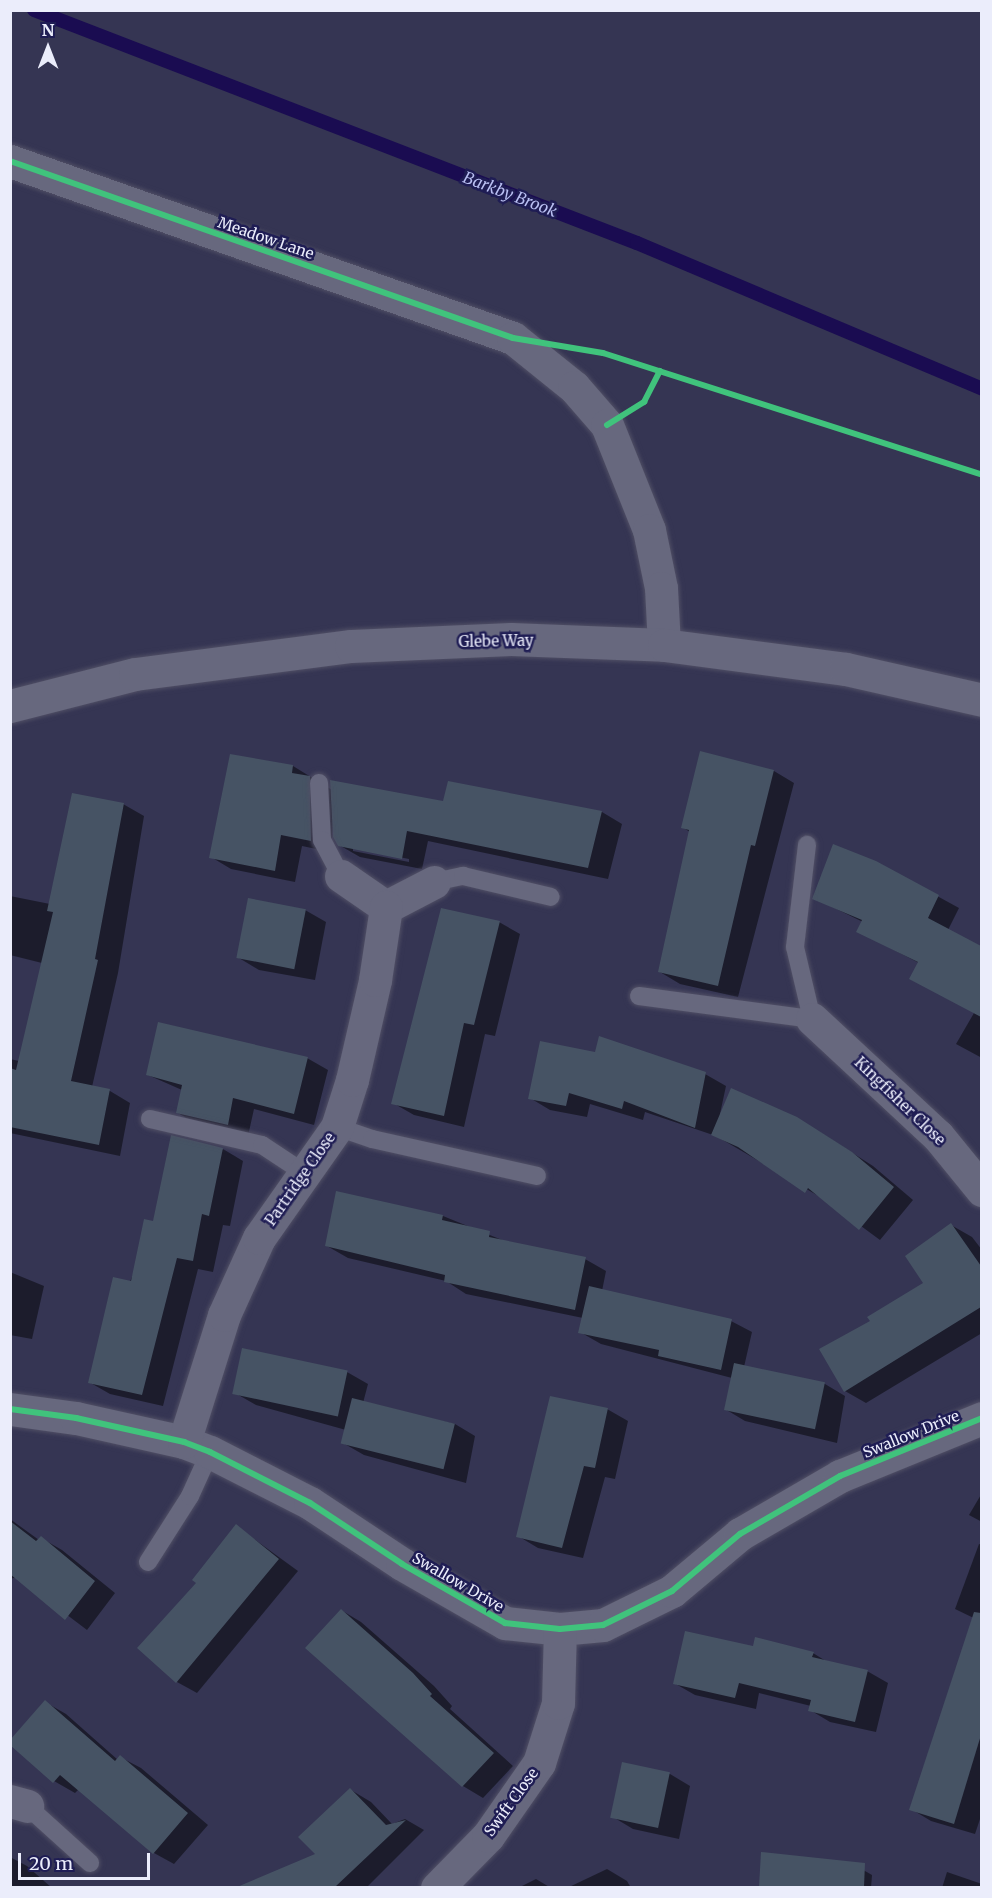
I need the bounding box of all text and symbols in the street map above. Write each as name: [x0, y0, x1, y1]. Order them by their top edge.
north arrow: [18, 18, 78, 78]
text: N: [42, 20, 54, 40]
water label: Barkby Brook: [460, 167, 560, 221]
street label: Meadow Lane: [216, 213, 316, 263]
street label: Glebe Way: [458, 631, 534, 651]
street label: Kingfisher Close: [851, 1053, 949, 1149]
street label: Partridge Close: [261, 1129, 339, 1229]
street label: Swallow Drive: [860, 1406, 962, 1462]
street label: Swallow Drive: [409, 1549, 507, 1615]
street label: Swift Close: [480, 1764, 542, 1840]
scale bar: [21, 1841, 153, 1879]
text: 20 m: [29, 1852, 73, 1875]

